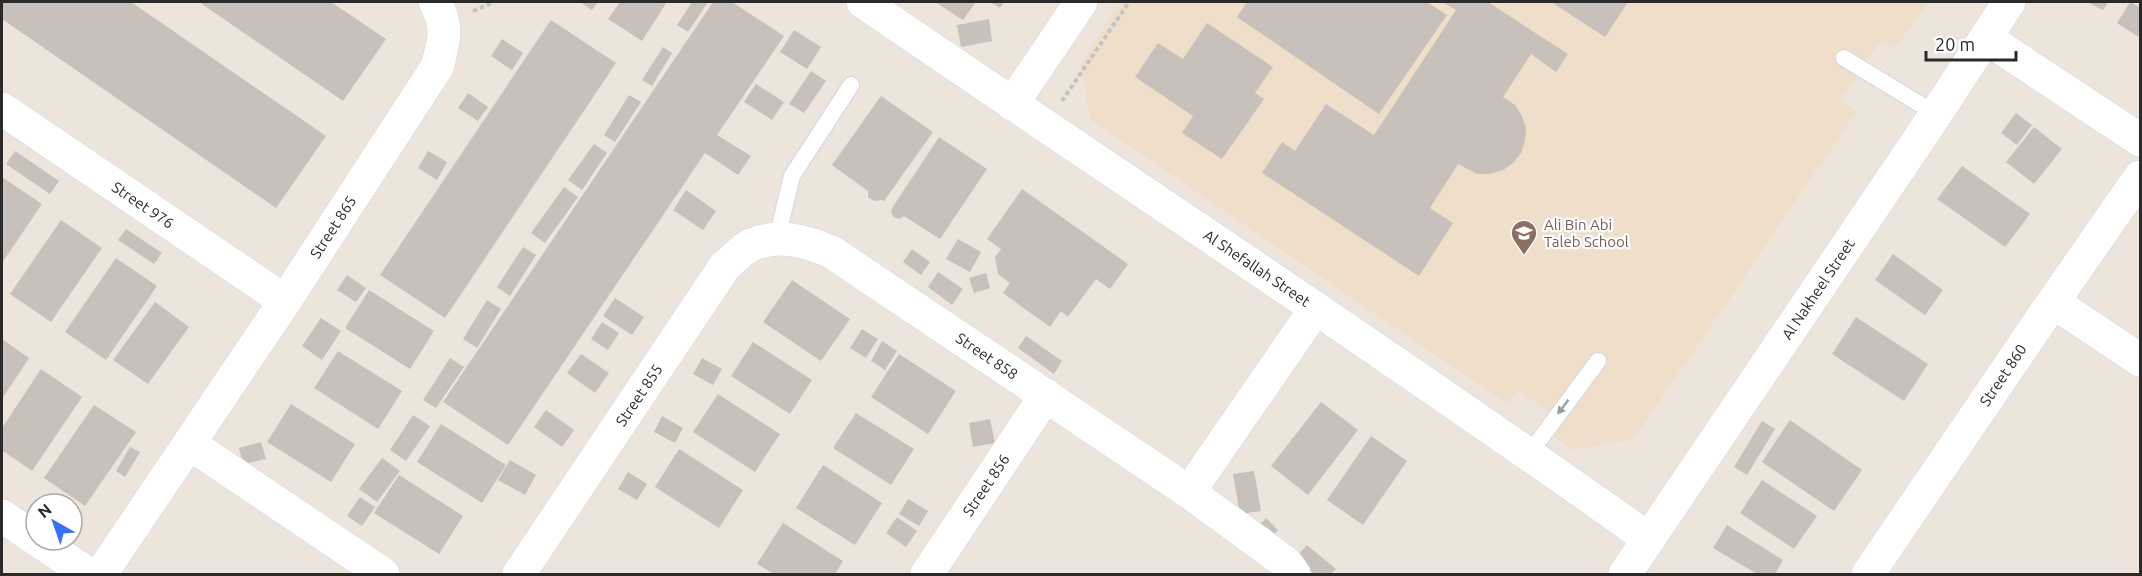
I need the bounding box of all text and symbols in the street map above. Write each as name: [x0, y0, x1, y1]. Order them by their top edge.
scale bar: [1926, 24, 2016, 62]
text: 20 m: [1935, 34, 1975, 54]
street label: Street 976: [109, 178, 177, 232]
street label: Street 865: [307, 193, 359, 261]
place label: Ali Bin Abi Taleb School: [1544, 216, 1629, 250]
school or university icon: Ali Bin Abi Taleb School: [1509, 218, 1539, 256]
street label: Al Shefallah Street: [1201, 226, 1314, 310]
street label: Al Nakheel Street: [1778, 235, 1858, 342]
street label: Street 858: [953, 329, 1021, 383]
street label: Street 860: [1976, 341, 2030, 409]
street label: Street 855: [612, 361, 666, 429]
one-way arrow: [1556, 399, 1569, 415]
street label: Street 856: [959, 451, 1013, 519]
north arrow: [24, 492, 84, 552]
text: N: [34, 500, 55, 521]

